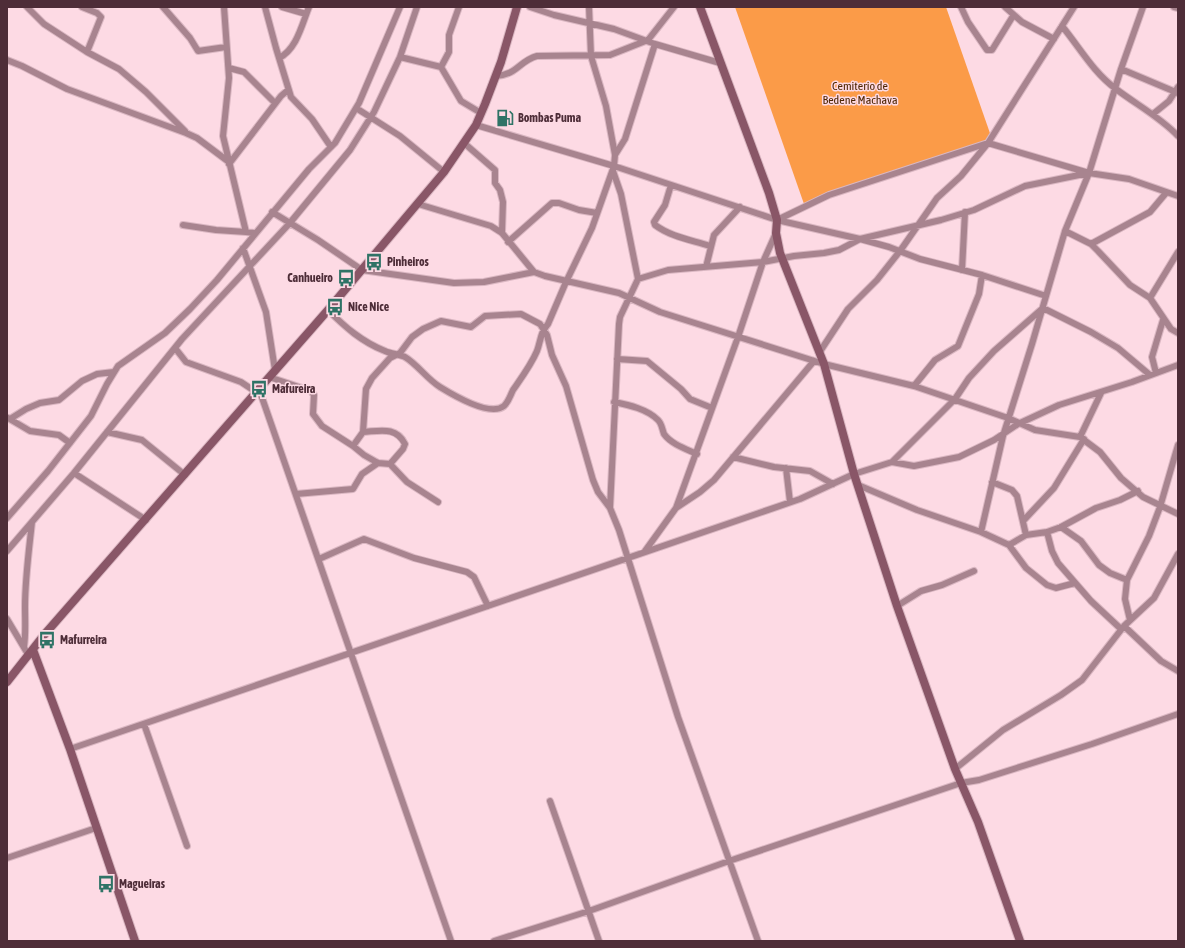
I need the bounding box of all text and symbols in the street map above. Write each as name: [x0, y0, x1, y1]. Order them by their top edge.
park label: Cemiterio de Bedene Machava: [823, 79, 898, 107]
fuel station icon: Bombas Puma: [495, 108, 515, 128]
place label: Bombas Puma: [518, 111, 581, 125]
bus stop icon: Pinheiros: [364, 252, 384, 272]
place label: Pinheiros: [387, 255, 430, 269]
bus stop icon: Canhueiro: [336, 268, 356, 288]
place label: Canhueiro: [287, 271, 333, 285]
bus stop icon: Nice Nice: [325, 297, 345, 317]
place label: Nice Nice: [348, 300, 390, 314]
bus stop icon: Mafureira: [249, 379, 269, 399]
place label: Mafureira: [272, 382, 316, 396]
bus stop icon: Mafurreira: [37, 630, 57, 650]
place label: Mafurreira: [60, 633, 107, 647]
bus stop icon: Magueiras: [96, 874, 116, 894]
place label: Magueiras: [119, 877, 166, 891]

